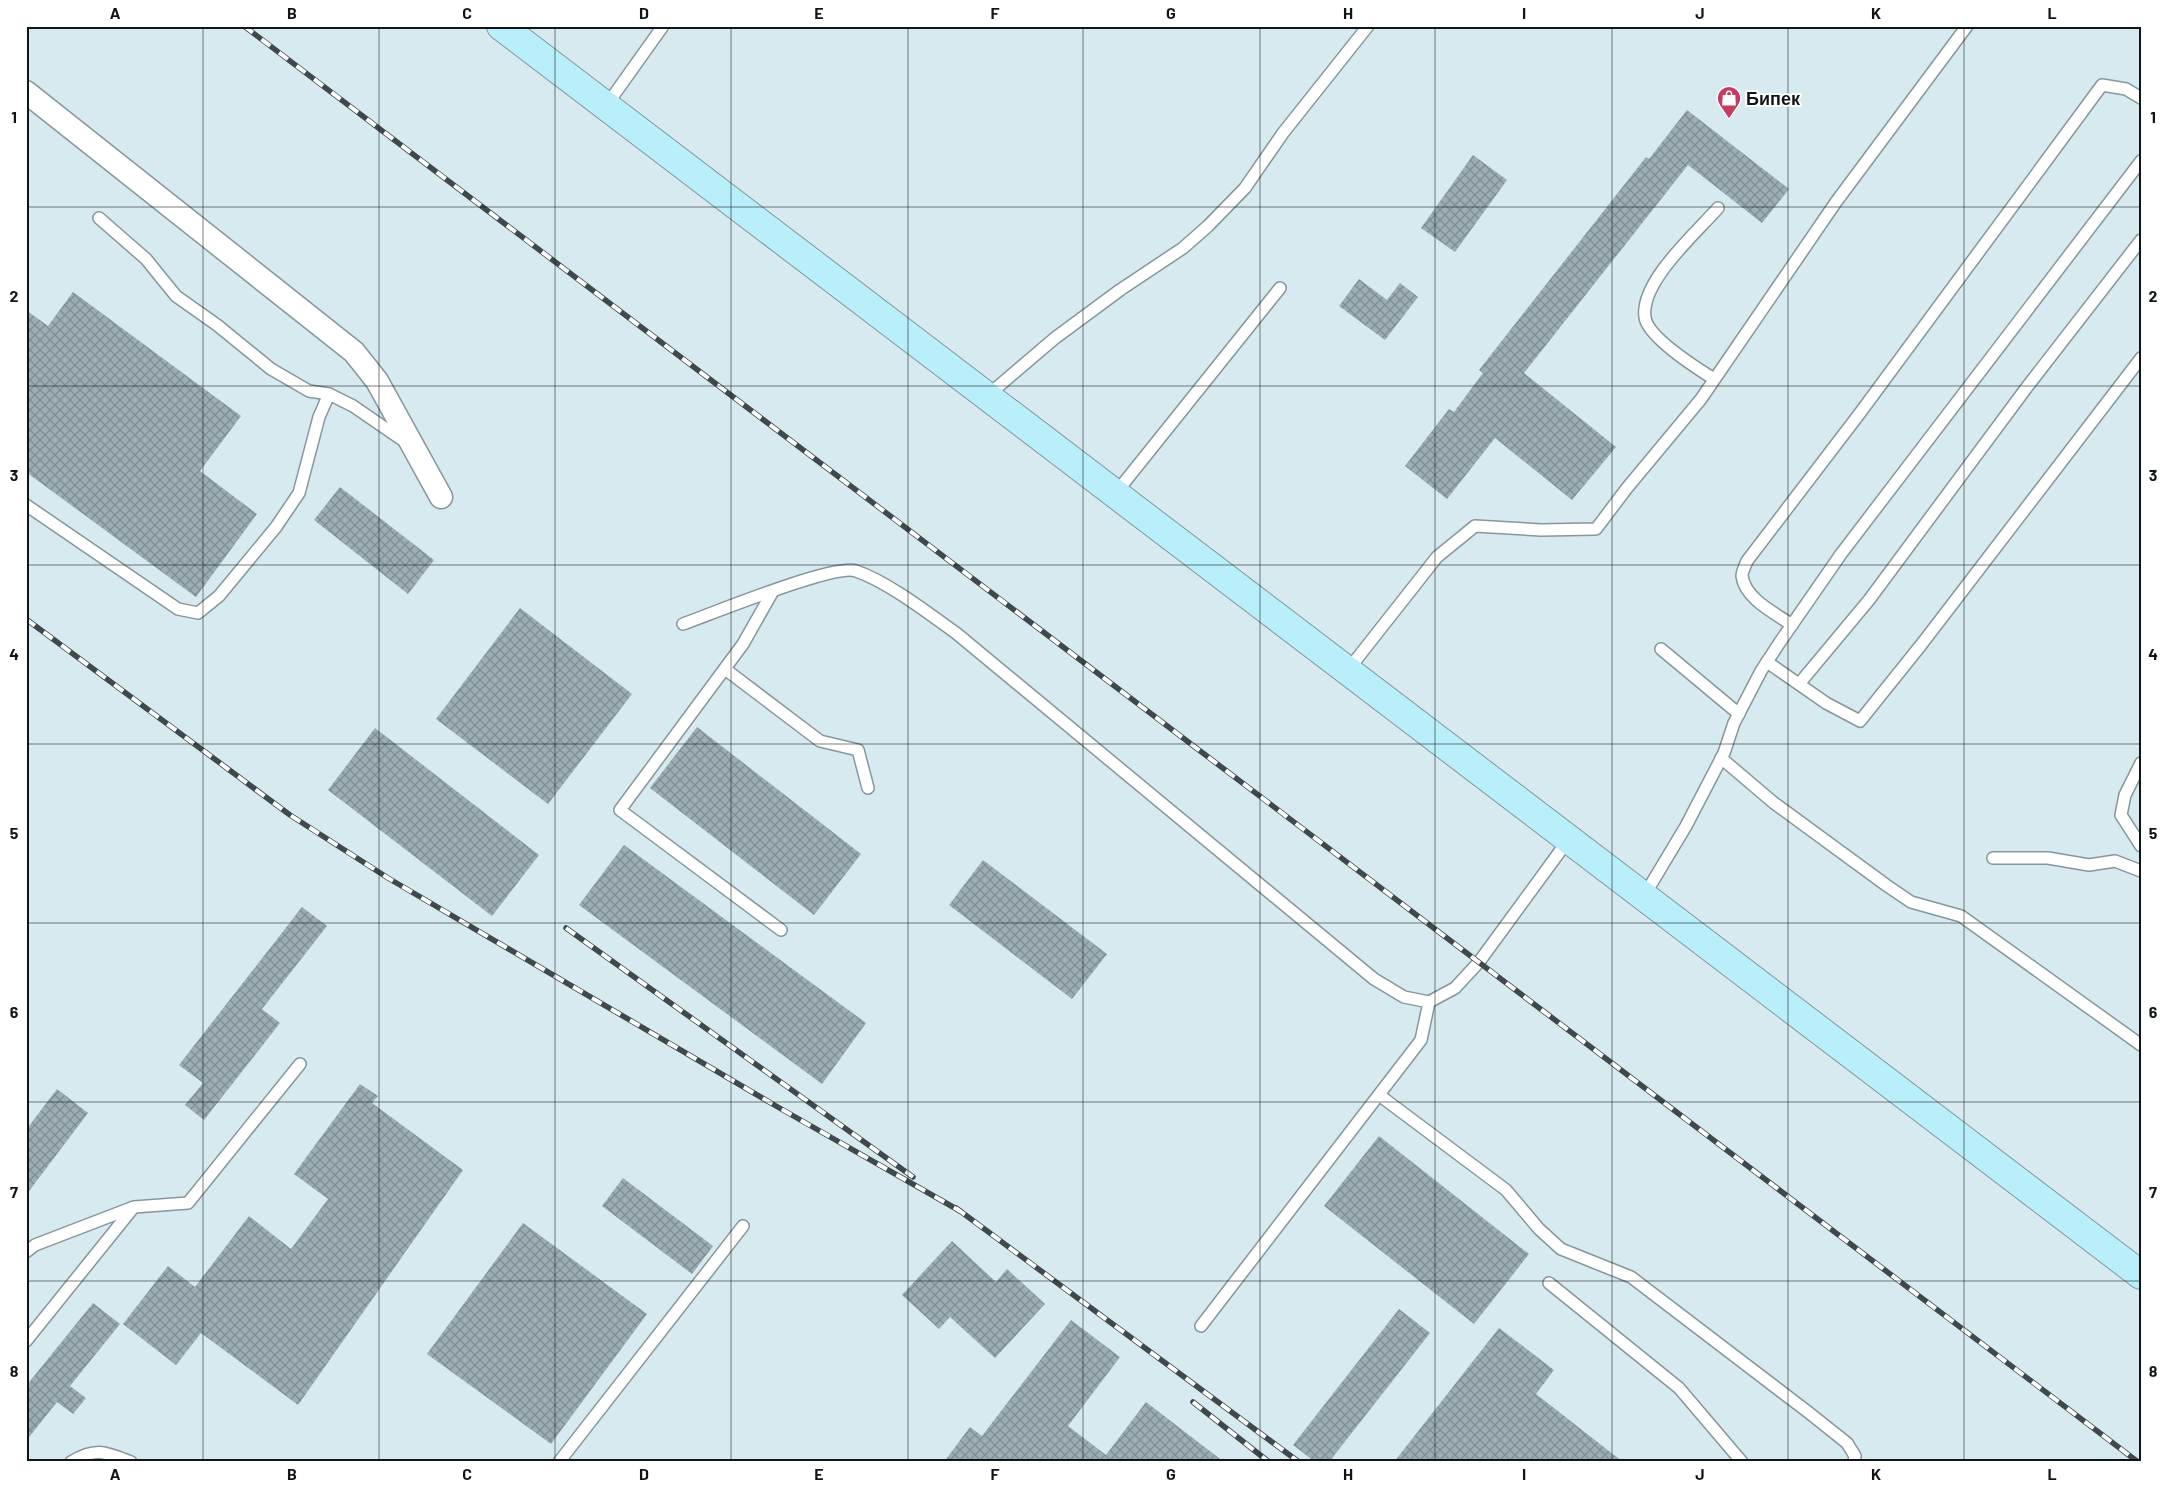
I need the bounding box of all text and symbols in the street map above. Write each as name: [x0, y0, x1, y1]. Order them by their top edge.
text: A: [110, 3, 121, 22]
text: B: [287, 3, 297, 22]
text: C: [462, 3, 472, 22]
text: D: [639, 3, 649, 22]
text: E: [814, 3, 824, 22]
text: F: [991, 3, 1000, 22]
text: G: [1166, 3, 1176, 22]
text: H: [1343, 3, 1353, 22]
text: I: [1522, 3, 1526, 22]
text: J: [1695, 3, 1705, 22]
text: K: [1871, 3, 1881, 22]
text: L: [2047, 3, 2057, 22]
shop icon: Бипек: [1716, 85, 1742, 119]
place label: Бипек: [1746, 87, 1801, 109]
text: 1: [11, 107, 17, 126]
text: 1: [2150, 107, 2156, 126]
text: 2: [10, 286, 19, 305]
text: 2: [2149, 286, 2158, 305]
text: 3: [10, 465, 18, 484]
text: 3: [2149, 465, 2157, 484]
text: 4: [9, 644, 19, 663]
text: 4: [2148, 644, 2158, 663]
text: 5: [10, 823, 19, 842]
text: 5: [2149, 823, 2158, 842]
text: 6: [10, 1002, 19, 1021]
text: 6: [2149, 1002, 2158, 1021]
text: 7: [10, 1182, 18, 1201]
text: 7: [2149, 1182, 2157, 1201]
text: 8: [10, 1361, 19, 1380]
text: 8: [2149, 1361, 2158, 1380]
text: A: [110, 1464, 121, 1483]
text: B: [287, 1464, 297, 1483]
text: C: [462, 1464, 472, 1483]
text: D: [639, 1464, 649, 1483]
text: E: [814, 1464, 824, 1483]
text: F: [991, 1464, 1000, 1483]
text: G: [1166, 1464, 1176, 1483]
text: H: [1343, 1464, 1353, 1483]
text: I: [1522, 1464, 1526, 1483]
text: J: [1695, 1464, 1705, 1483]
text: K: [1871, 1464, 1881, 1483]
text: L: [2047, 1464, 2057, 1483]

